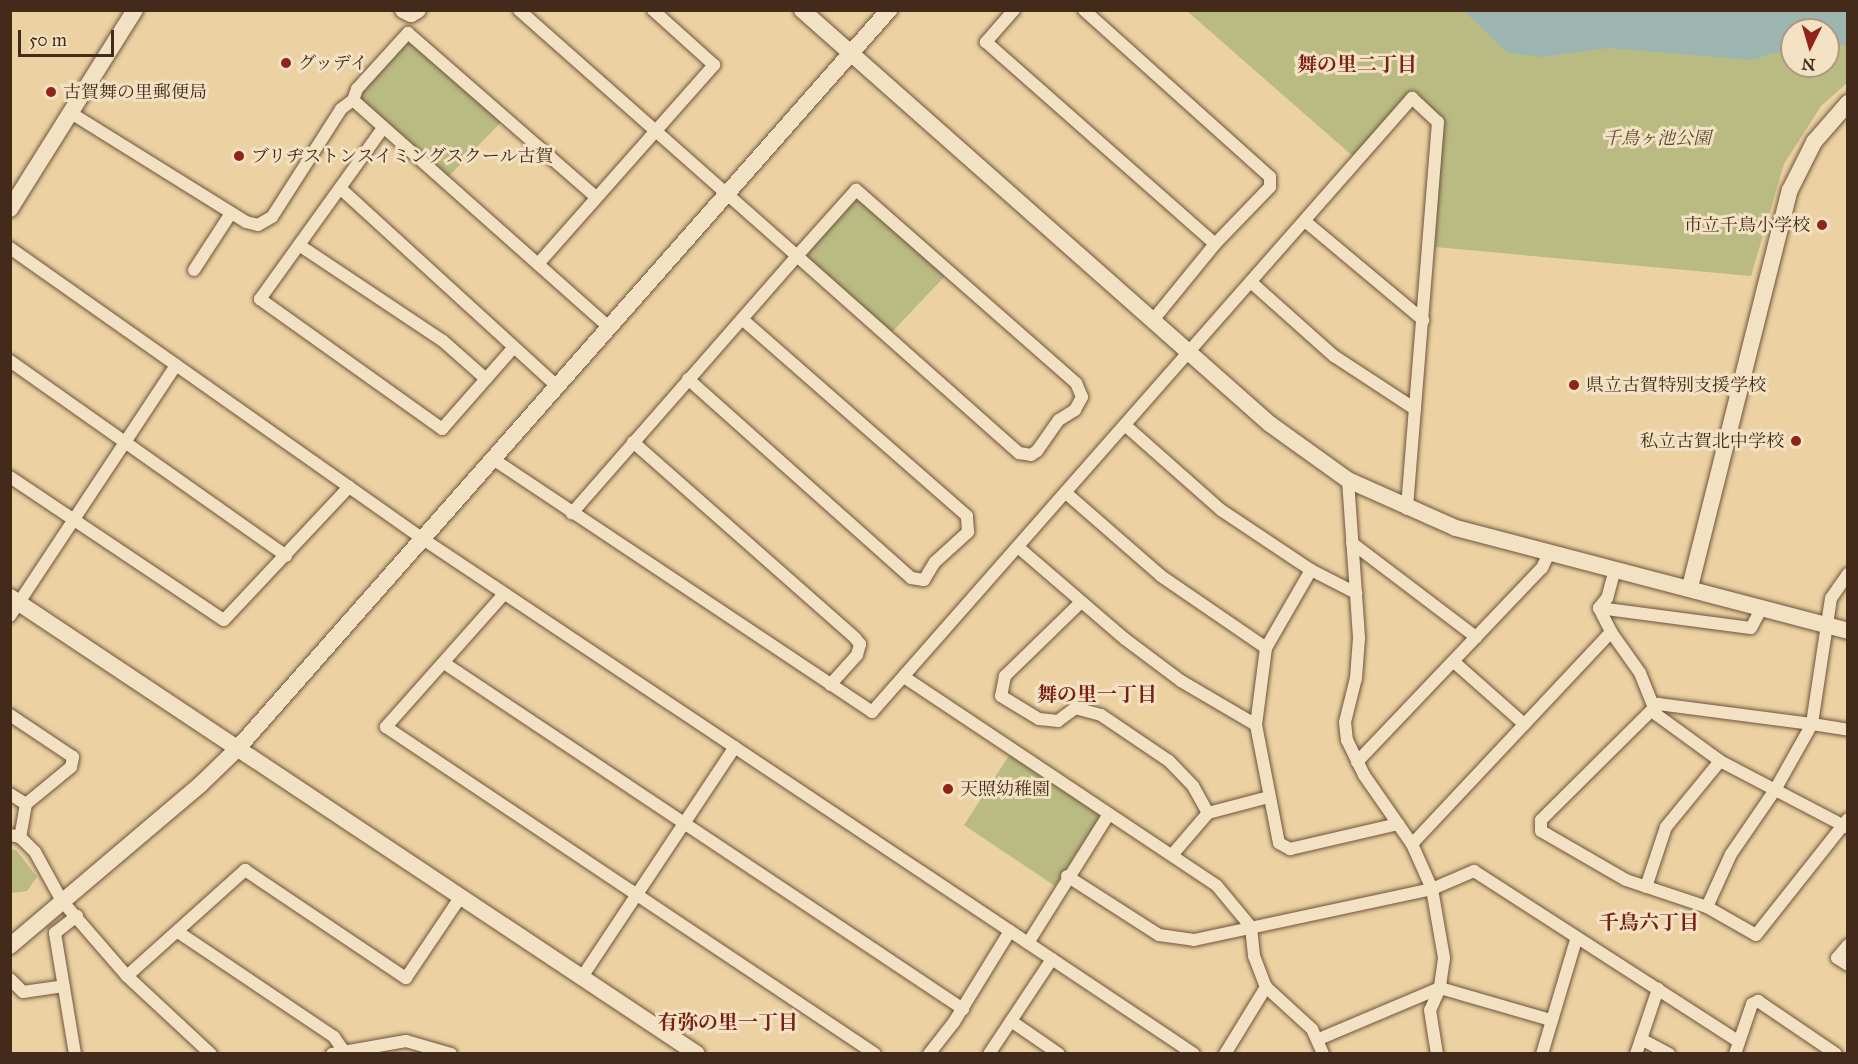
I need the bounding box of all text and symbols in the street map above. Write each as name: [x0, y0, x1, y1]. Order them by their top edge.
scale bar: [21, 18, 117, 56]
north arrow: [1780, 18, 1840, 78]
text: 50 m: [29, 29, 67, 51]
place label: グッデイ: [298, 52, 370, 74]
district label: 舞の里二丁目: [1297, 52, 1417, 76]
text: N: [1801, 54, 1816, 74]
marker: グッデイ: [279, 56, 293, 70]
place label: 古賀舞の里郵便局: [63, 81, 207, 103]
marker: 古賀舞の里郵便局: [44, 85, 58, 99]
park label: 千鳥ヶ池公園: [1603, 127, 1711, 149]
place label: ブリヂストンスイミングスクール古賀: [251, 145, 557, 167]
marker: ブリヂストンスイミングスクール古賀: [232, 149, 246, 163]
place label: 市立千鳥小学校: [1684, 214, 1810, 236]
marker: 市立千鳥小学校: [1815, 218, 1829, 232]
place label: 県立古賀特別支援学校: [1586, 374, 1766, 396]
marker: 県立古賀特別支援学校: [1567, 378, 1581, 392]
place label: 私立古賀北中学校: [1640, 430, 1784, 452]
marker: 私立古賀北中学校: [1789, 434, 1803, 448]
district label: 舞の里一丁目: [1037, 682, 1157, 706]
place label: 天照幼稚園: [960, 778, 1050, 800]
marker: 天照幼稚園: [941, 782, 955, 796]
district label: 千鳥六丁目: [1599, 910, 1699, 934]
district label: 有弥の里一丁目: [658, 1010, 798, 1034]

